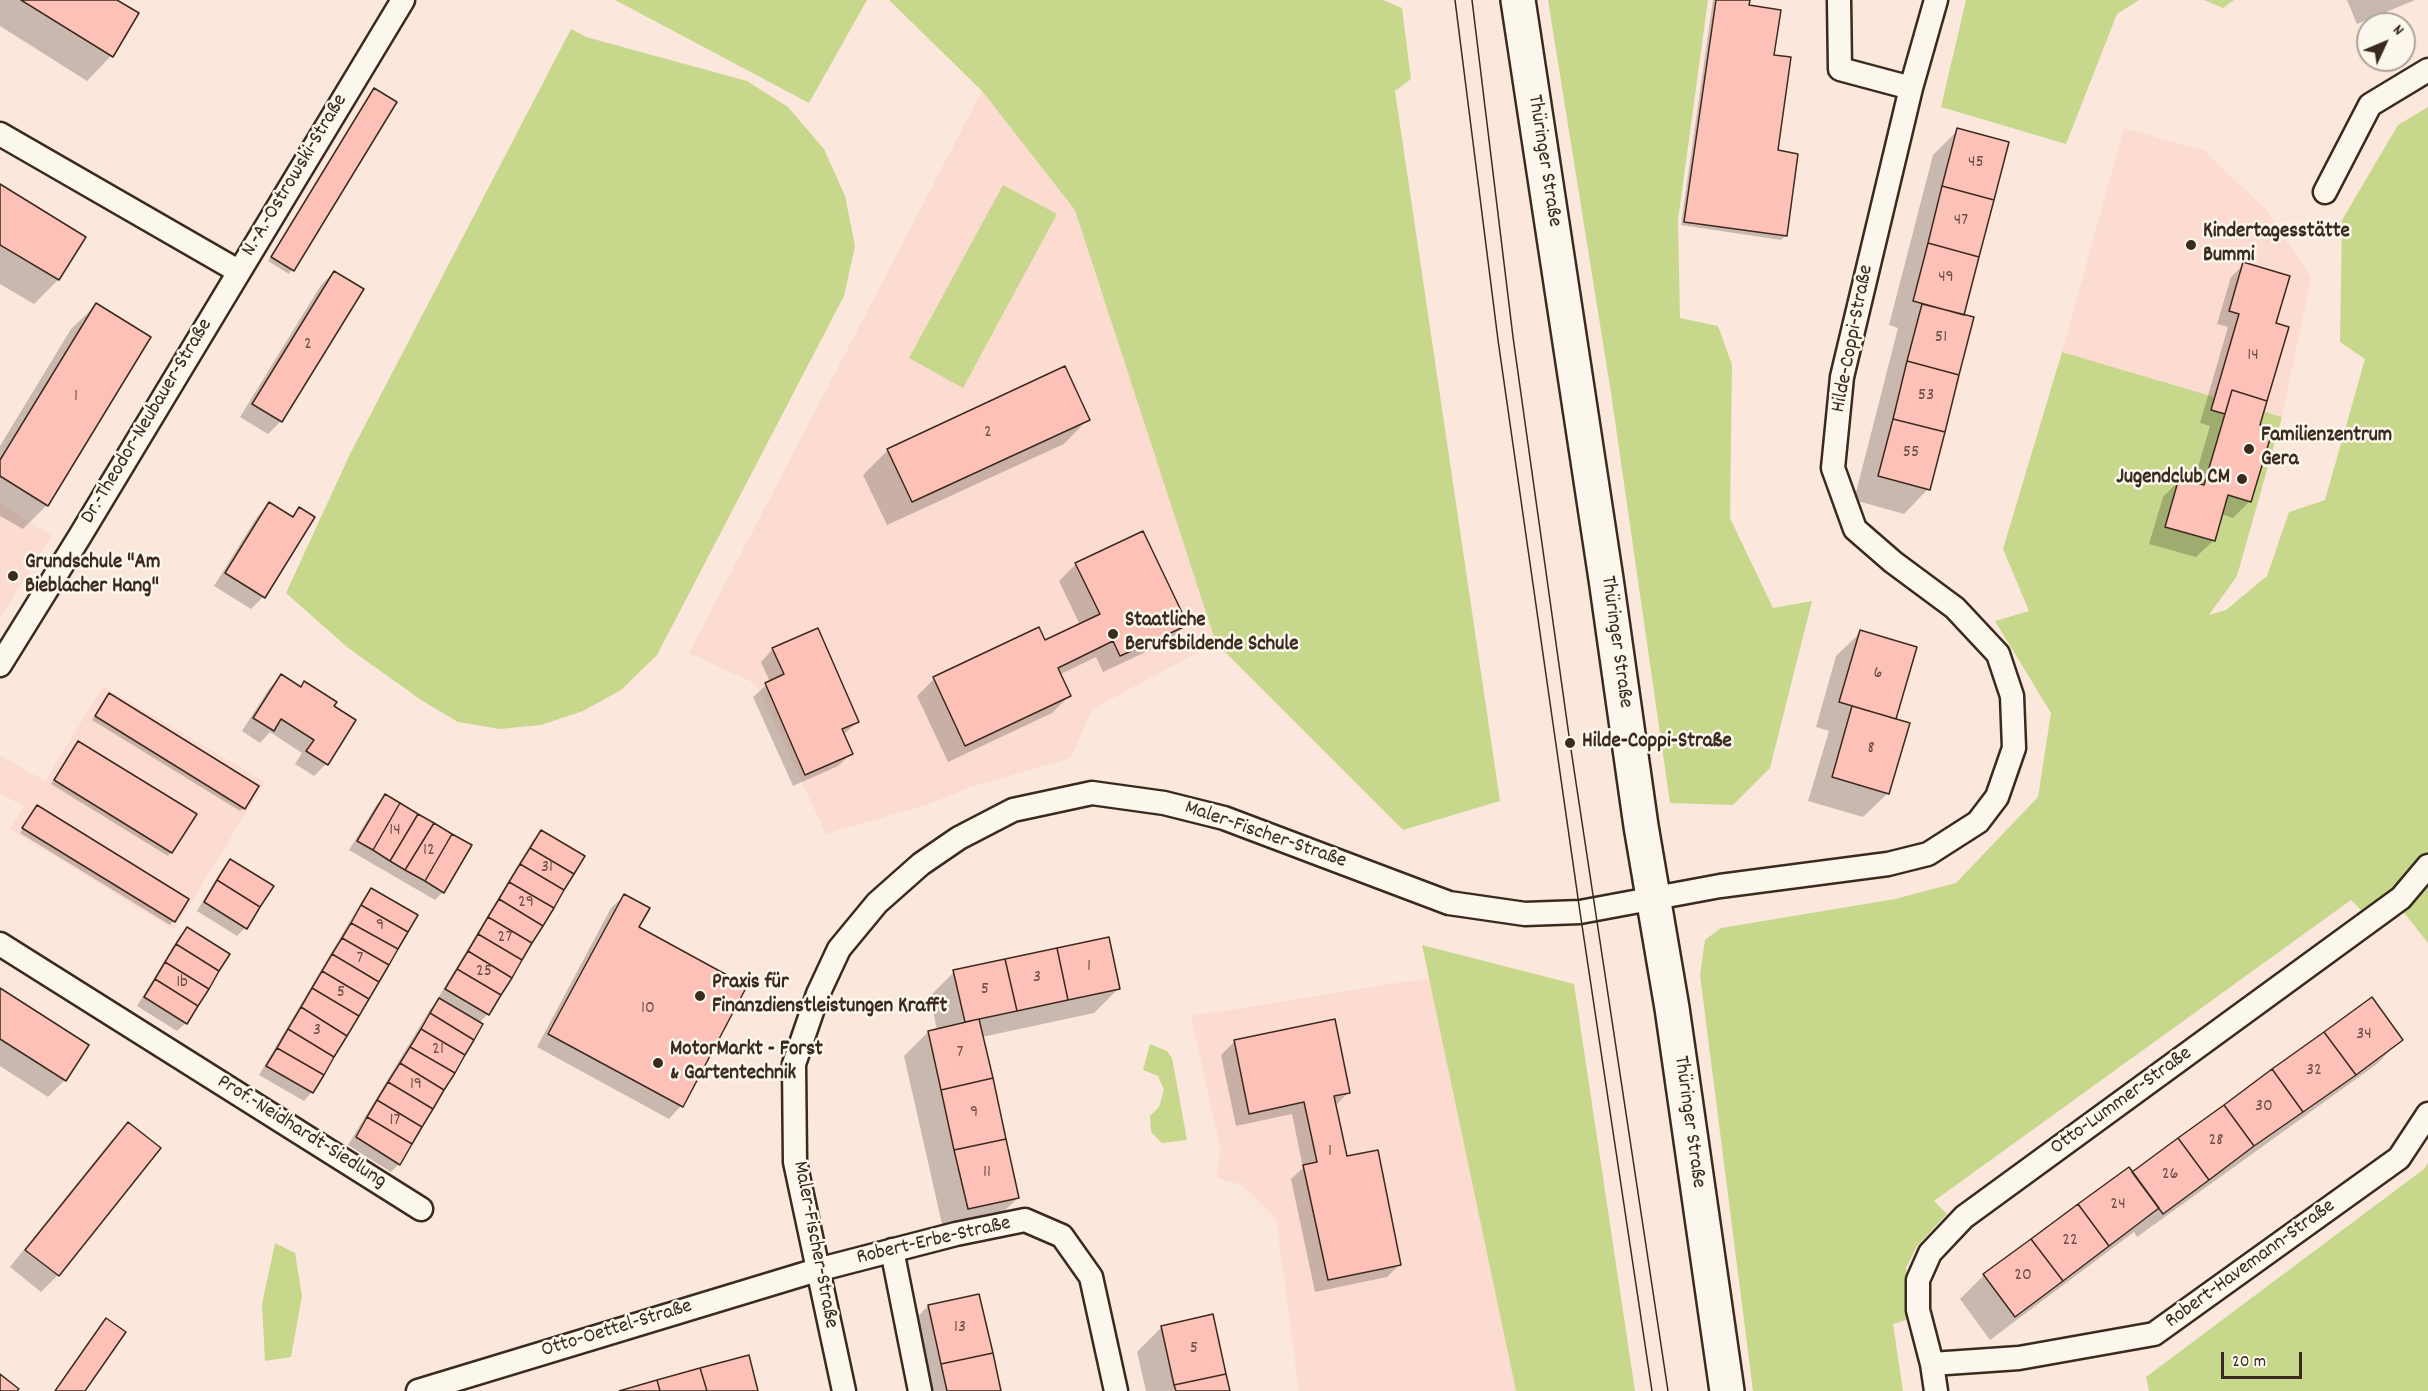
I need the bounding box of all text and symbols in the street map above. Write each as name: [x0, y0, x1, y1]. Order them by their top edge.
north arrow: [2356, 12, 2416, 72]
text: N: [2387, 20, 2409, 41]
street label: N.-A.-Ostrowski-Straße: [238, 90, 354, 262]
street label: Thüringer Straße: [1520, 93, 1566, 229]
house number: 45: [1968, 153, 1984, 175]
house number: 47: [1954, 211, 1968, 233]
place label: Kindertagesstätte Bummi: [2203, 220, 2350, 270]
marker: Kindertagesstätte Bummi: [2184, 238, 2198, 252]
street label: Hilde-Coppi-Straße: [1827, 263, 1881, 415]
house number: 49: [1938, 268, 1954, 290]
street label: Dr.-Theodor-Neubauer-Straße: [77, 315, 219, 529]
house number: 51: [1935, 328, 1947, 350]
house number: 2: [304, 335, 312, 357]
house number: 14: [2247, 346, 2259, 368]
house number: 53: [1918, 386, 1934, 408]
house number: 1: [74, 387, 78, 409]
house number: 2: [984, 423, 992, 445]
place label: Familienzentrum Gera: [2261, 424, 2392, 474]
marker: Familienzentrum Gera: [2242, 442, 2256, 456]
house number: 55: [1903, 443, 1919, 465]
place label: Jugendclub CM: [2116, 466, 2230, 492]
marker: Jugendclub CM: [2235, 472, 2249, 486]
place label: Grundschule "Am Bieblacher Hang": [25, 551, 160, 601]
marker: Grundschule "Am Bieblacher Hang": [6, 569, 20, 583]
street label: Thüringer Straße: [1593, 574, 1637, 710]
place label: Staatliche Berufsbildende Schule: [1125, 609, 1299, 659]
marker: Staatliche Berufsbildende Schule: [1106, 627, 1120, 641]
house number: 6: [1874, 664, 1882, 686]
place label: Hilde-Coppi-Straße: [1582, 730, 1732, 756]
marker: Hilde-Coppi-Straße: [1563, 736, 1577, 750]
house number: 8: [1867, 739, 1875, 761]
street label: Maler-Fischer-Straße: [1181, 796, 1349, 876]
house number: 14: [389, 821, 401, 843]
house number: 12: [423, 841, 435, 863]
house number: 31: [541, 858, 553, 880]
house number: 29: [518, 893, 534, 915]
house number: 9: [376, 916, 384, 938]
house number: 27: [498, 928, 512, 950]
house number: 7: [357, 949, 363, 971]
house number: 1: [1087, 957, 1091, 979]
house number: 25: [476, 962, 492, 984]
house number: 3: [1033, 968, 1041, 990]
place label: Praxis für Finanzdienstleistungen Krafft: [712, 971, 947, 1021]
house number: 1b: [176, 973, 188, 995]
house number: 5: [981, 980, 989, 1002]
house number: 5: [337, 983, 345, 1005]
marker: Praxis für Finanzdienstleistungen Krafft: [693, 989, 707, 1003]
house number: 10: [641, 999, 655, 1021]
house number: 3: [313, 1021, 321, 1043]
house number: 34: [2356, 1025, 2372, 1047]
place label: MotorMarkt - Forst & Gartentechnik: [670, 1038, 823, 1088]
house number: 21: [432, 1040, 444, 1062]
street label: Otto-Lummer-Straße: [2046, 1042, 2198, 1162]
house number: 7: [957, 1043, 963, 1065]
street label: Thüringer Straße: [1666, 1054, 1710, 1190]
marker: MotorMarkt - Forst & Gartentechnik: [651, 1056, 665, 1070]
house number: 32: [2306, 1061, 2322, 1083]
street label: Prof.-Neidhardt-Siedlung: [212, 1071, 390, 1195]
house number: 19: [410, 1075, 422, 1097]
house number: 30: [2255, 1097, 2273, 1119]
house number: 9: [970, 1103, 978, 1125]
house number: 17: [390, 1111, 400, 1133]
house number: 28: [2208, 1131, 2224, 1153]
house number: 1: [1328, 1142, 1332, 1164]
street label: Maler-Fischer-Straße: [785, 1159, 843, 1331]
house number: 11: [983, 1163, 991, 1185]
house number: 26: [2162, 1165, 2178, 1187]
house number: 24: [2110, 1195, 2126, 1217]
street label: Robert-Havemann-Straße: [2161, 1195, 2341, 1335]
street label: Robert-Erbe-Straße: [855, 1212, 1013, 1272]
house number: 22: [2062, 1231, 2078, 1253]
house number: 20: [2014, 1266, 2032, 1288]
street label: Otto-Oettel-Straße: [539, 1295, 695, 1365]
house number: 13: [954, 1318, 966, 1340]
house number: 5: [1190, 1339, 1198, 1361]
scale bar: [2224, 1340, 2305, 1378]
text: 20 m: [2232, 1350, 2266, 1375]

